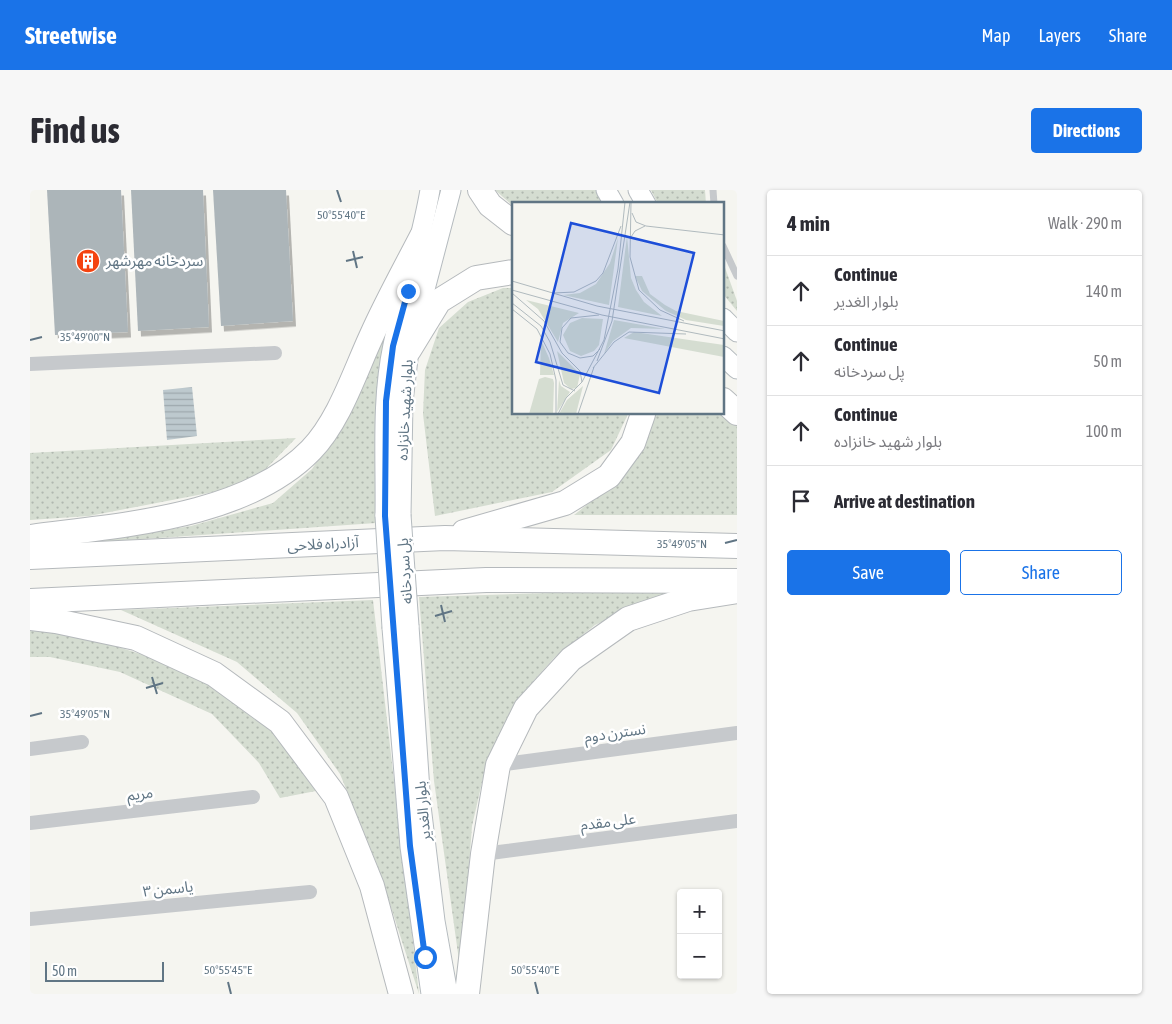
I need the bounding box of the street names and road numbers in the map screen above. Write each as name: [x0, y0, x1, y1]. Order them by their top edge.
street label: بلوار شهید خانزاده: [393, 359, 417, 461]
street label: آزادراه فلاحی: [287, 533, 360, 555]
street label: پل سردخانه: [394, 537, 417, 605]
street label: نسترن دوم: [583, 720, 647, 748]
street label: بلوار الغدیر: [411, 780, 435, 843]
street label: مریم: [126, 783, 154, 807]
street label: علی مقدم: [579, 810, 637, 836]
street label: یاسمن ۳: [142, 877, 194, 901]

